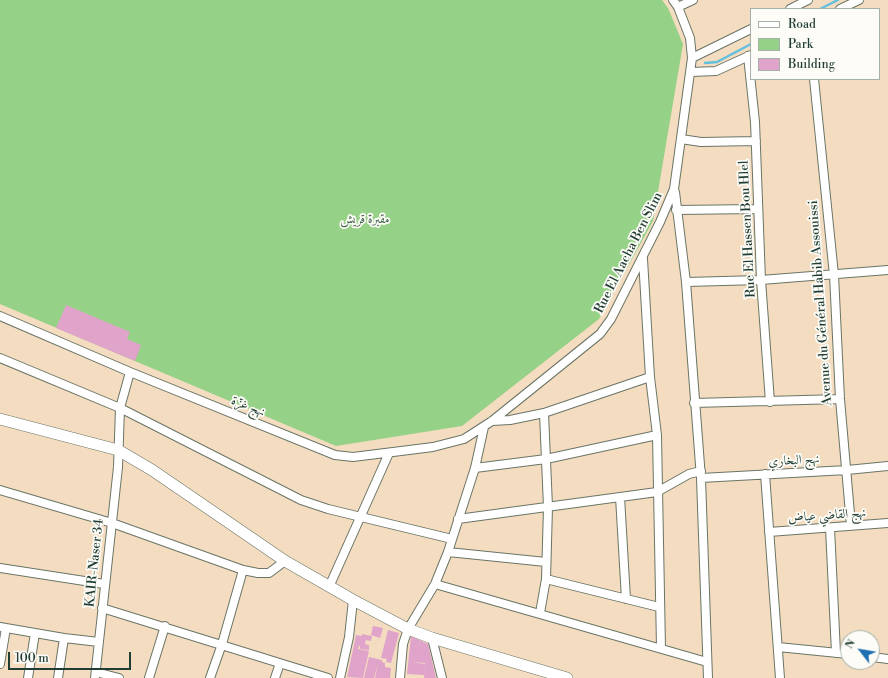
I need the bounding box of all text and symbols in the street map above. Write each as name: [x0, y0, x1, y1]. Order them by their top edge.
legend: [750, 8, 880, 80]
text: Road: [788, 17, 816, 32]
text: Park: [788, 37, 813, 52]
text: Building: [788, 57, 835, 72]
street label: Rue El Hassen Bou Hlel: [737, 160, 759, 298]
street label: Rue El Aacha Ben Slim: [592, 190, 666, 316]
street label: Avenue du Général Habib Assouissi: [806, 200, 836, 406]
park label: مقبرة قريش: [340, 212, 390, 228]
street label: نهج غزّة: [229, 393, 267, 421]
street label: نهج البخاري: [768, 452, 820, 470]
street label: نهج القاضي عياض: [788, 505, 866, 527]
street label: KAIR-Naser 34: [83, 518, 107, 608]
north arrow: [840, 630, 880, 670]
text: N: [842, 637, 859, 652]
scale bar: [10, 644, 133, 670]
text: 100 m: [15, 651, 49, 666]

